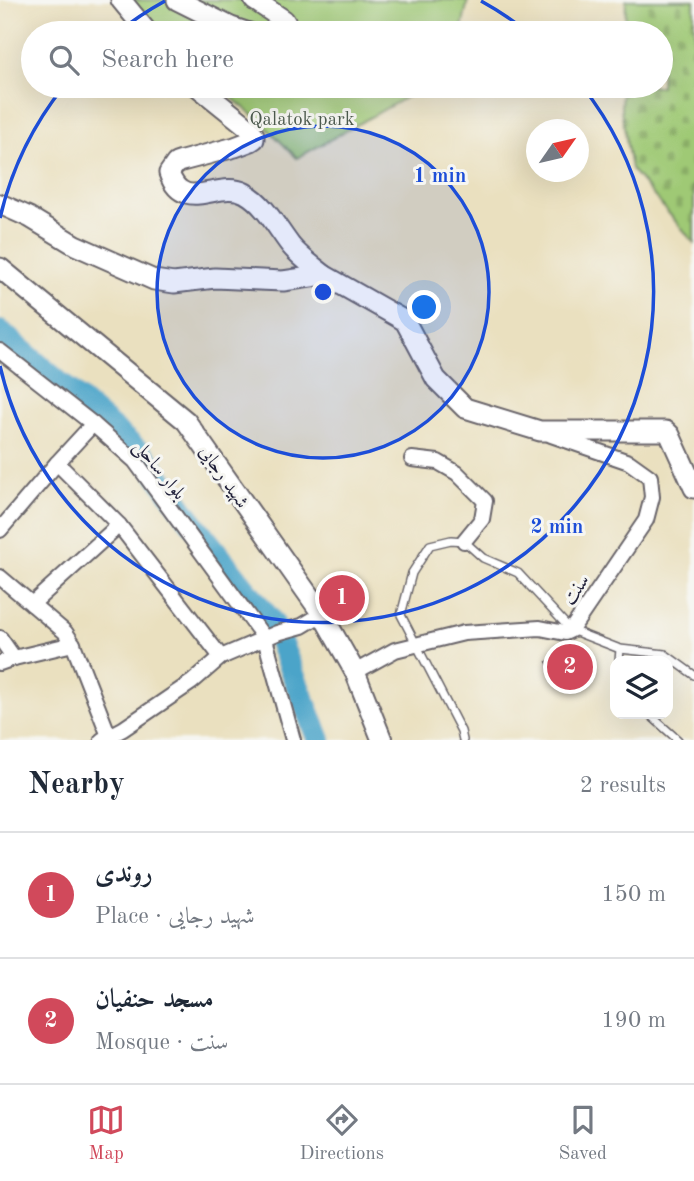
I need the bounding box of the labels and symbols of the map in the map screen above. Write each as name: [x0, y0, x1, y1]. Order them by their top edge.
park label: Qalatok park: [249, 111, 355, 130]
north arrow: [526, 119, 589, 182]
text: 1 min: [414, 166, 466, 187]
centre of rings: [311, 280, 335, 304]
your location: [407, 290, 441, 324]
street label: بلوار ساحلی: [127, 437, 189, 506]
street label: شهید رجایی: [193, 443, 251, 513]
text: 2 min: [531, 517, 583, 538]
pin: 1: [319, 572, 365, 624]
street label: سنت: [560, 572, 594, 609]
pin: 2: [547, 641, 593, 693]

